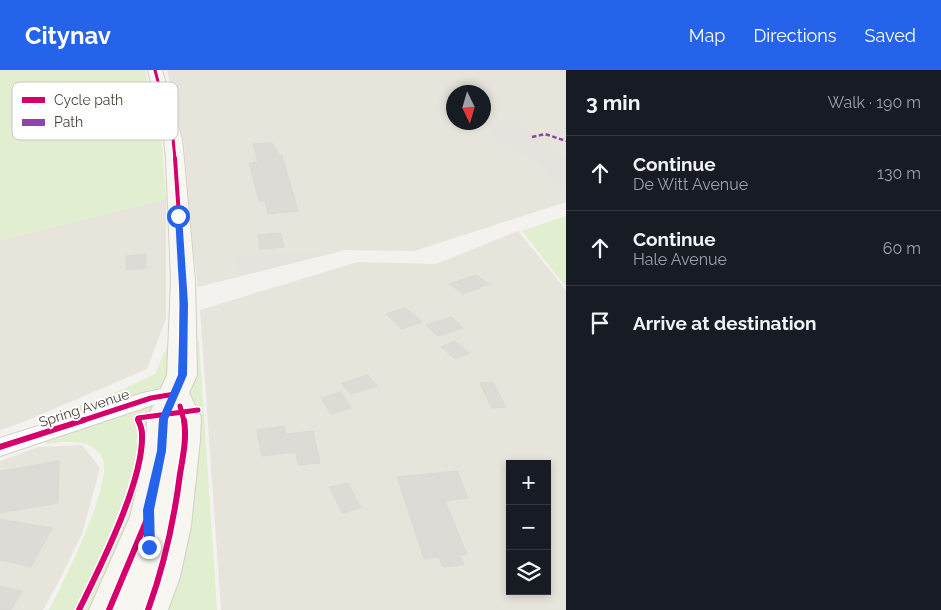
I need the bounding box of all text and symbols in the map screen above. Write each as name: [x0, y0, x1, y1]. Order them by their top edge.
text: Citynav: [25, 21, 111, 50]
text: Map: [689, 25, 725, 46]
text: Directions: [753, 25, 837, 46]
text: Saved: [865, 25, 916, 46]
legend: [12, 82, 178, 140]
north arrow: [446, 85, 491, 130]
text: 3 min: [586, 90, 640, 115]
text: Cycle path: [54, 92, 123, 108]
text: Walk · 190 m: [828, 93, 921, 112]
text: Path: [54, 114, 83, 130]
text: Continue: [633, 153, 716, 175]
icon: ahead: [586, 159, 614, 187]
text: 130 m: [877, 164, 921, 183]
text: De Witt Avenue: [633, 175, 748, 194]
route start: [167, 205, 190, 228]
text: Continue: [633, 228, 716, 250]
icon: ahead: [586, 234, 614, 262]
text: 60 m: [883, 239, 921, 258]
text: Hale Avenue: [633, 250, 727, 269]
icon: arrive: [586, 309, 614, 337]
text: Arrive at destination: [633, 312, 817, 334]
street label: Spring Avenue: [37, 386, 131, 430]
map controls: [506, 460, 551, 595]
button: +: [506, 460, 551, 505]
button: −: [506, 505, 551, 550]
route end: [138, 536, 161, 559]
button: layers: [506, 550, 551, 595]

